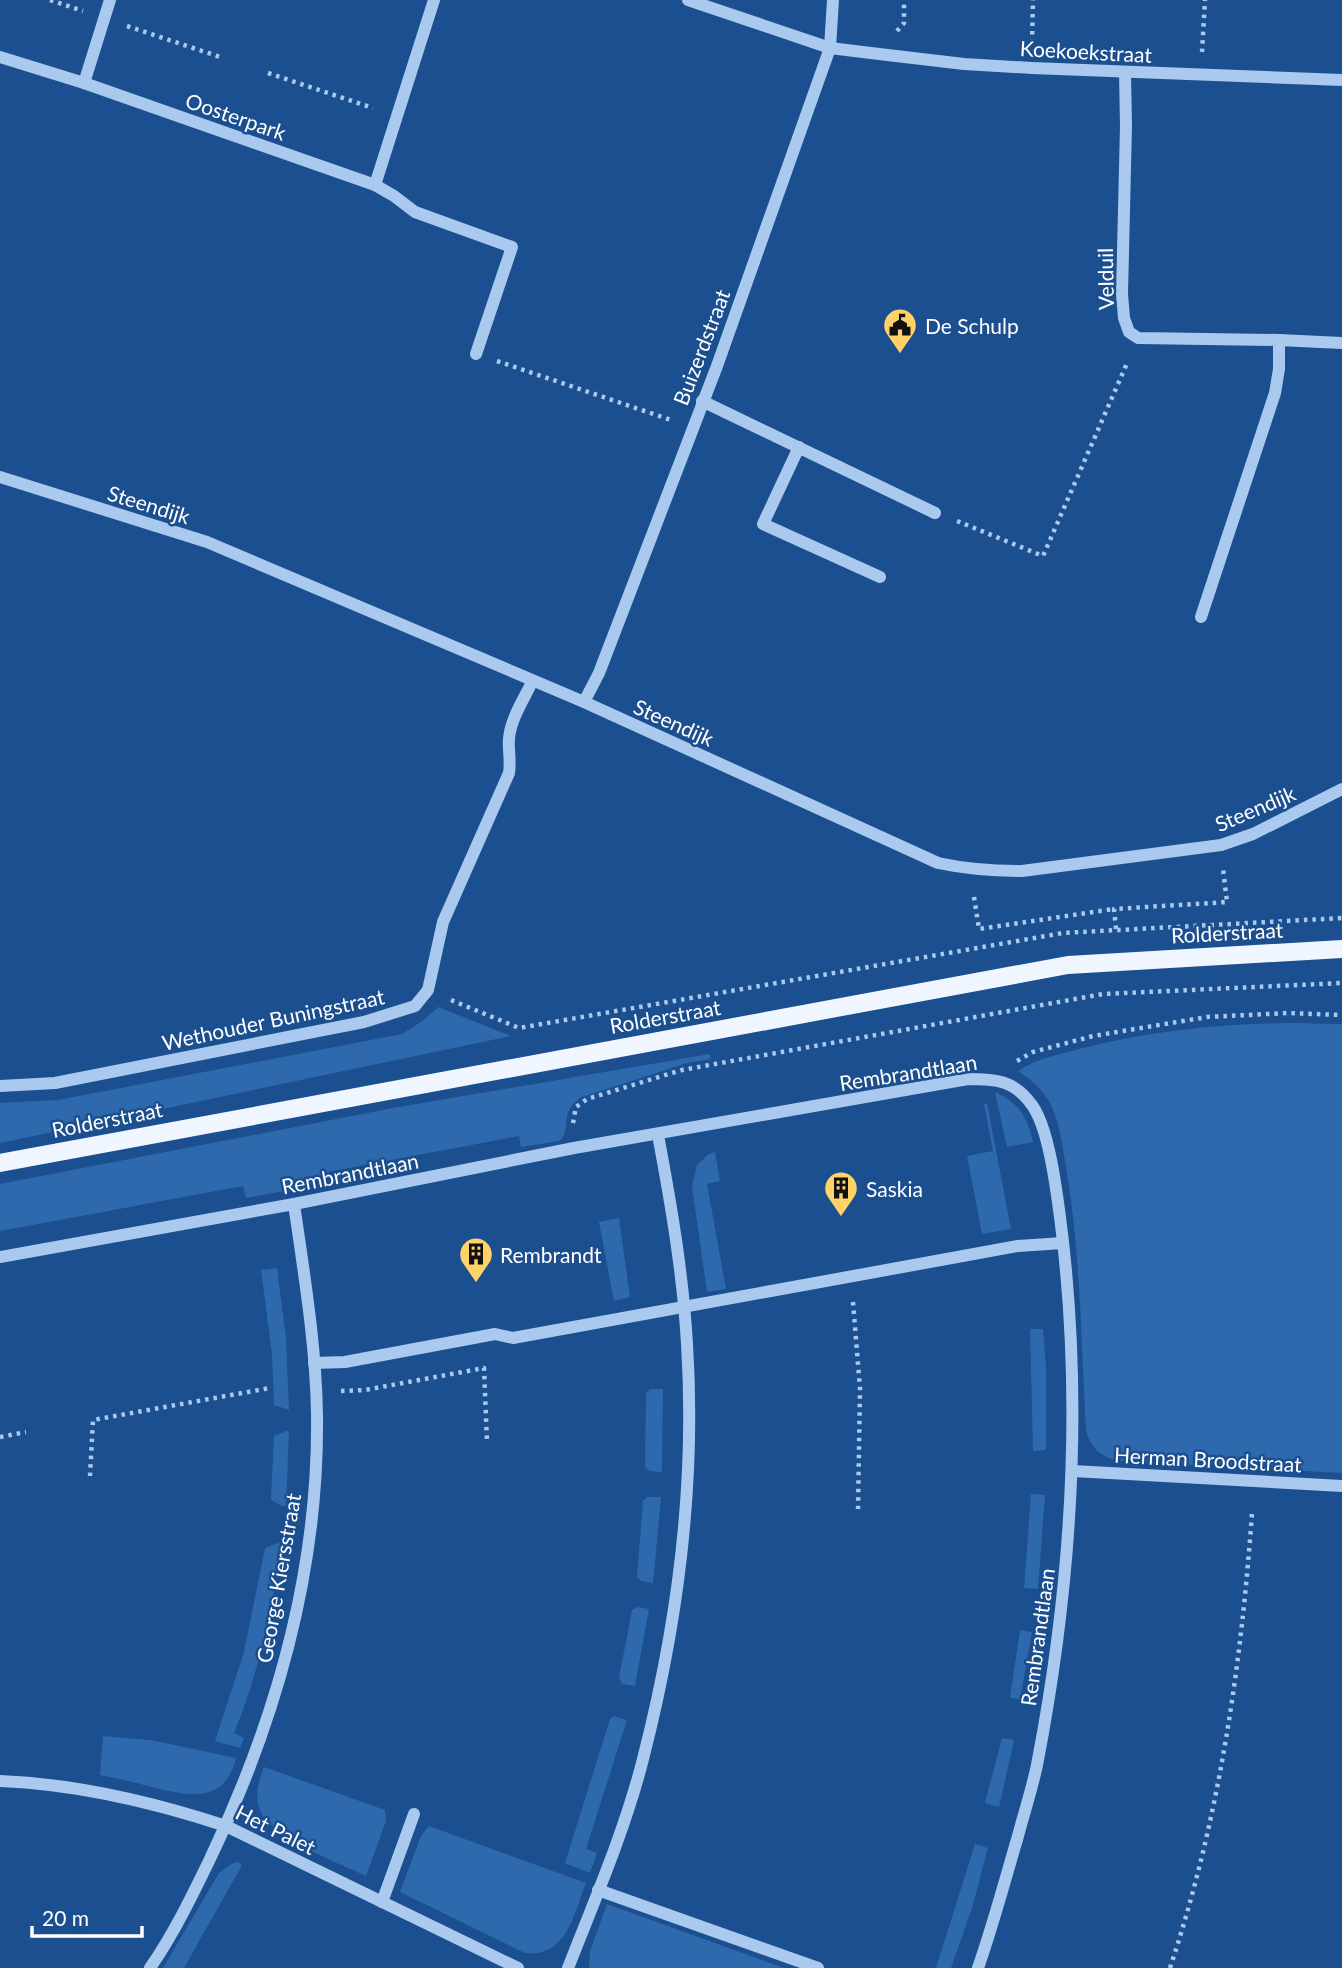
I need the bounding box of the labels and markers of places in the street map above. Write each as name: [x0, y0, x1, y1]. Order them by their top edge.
public building icon: De Schulp: [881, 306, 919, 355]
place label: De Schulp: [925, 313, 1019, 338]
building icon: Saskia: [822, 1169, 860, 1218]
place label: Saskia: [866, 1176, 923, 1201]
building icon: Rembrandt: [457, 1235, 495, 1284]
place label: Rembrandt: [500, 1242, 602, 1267]

